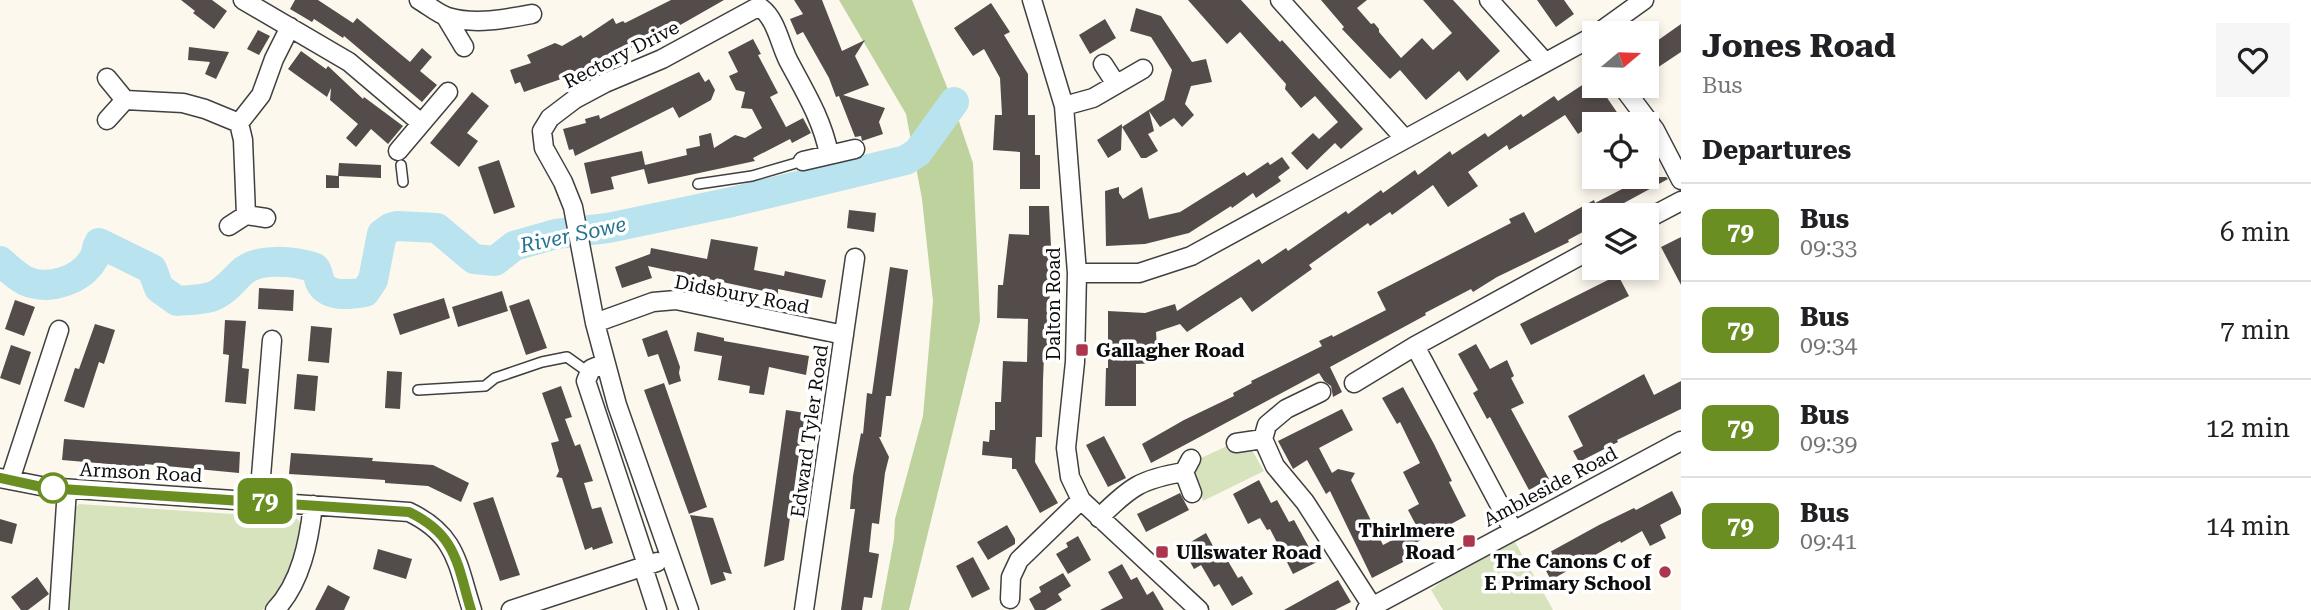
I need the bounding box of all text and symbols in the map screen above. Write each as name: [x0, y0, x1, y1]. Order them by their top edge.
street label: Rectory Drive: [560, 15, 683, 93]
north arrow: [1582, 21, 1659, 98]
map controls: [1582, 21, 1659, 280]
button: heart: [2216, 23, 2290, 97]
text: Jones Road: [1702, 26, 1896, 65]
text: Bus: [1702, 72, 1742, 99]
button: locate: [1582, 112, 1659, 189]
text: Departures: [1702, 135, 1851, 165]
button: layers: [1582, 203, 1659, 280]
text: Bus: [1800, 204, 1849, 234]
water label: River Sowe: [517, 212, 628, 258]
text: 6 min: [2220, 217, 2290, 247]
text: 79: [1727, 218, 1754, 246]
text: 09:33: [1800, 234, 1857, 261]
street label: Dalton Road: [1042, 247, 1065, 361]
street label: Didsbury Road: [672, 270, 811, 319]
text: Bus: [1800, 302, 1849, 332]
text: 7 min: [2220, 315, 2290, 345]
text: 79: [1727, 316, 1754, 344]
text: 09:34: [1800, 332, 1857, 359]
place label: Gallagher Road: [1096, 339, 1245, 362]
marker: Gallagher Road: [1074, 342, 1090, 358]
street label: Edward Tyler Road: [786, 343, 833, 519]
text: Bus: [1800, 400, 1849, 430]
text: 12 min: [2206, 413, 2290, 443]
text: 79: [1727, 414, 1754, 442]
text: 09:39: [1800, 430, 1857, 457]
street label: Ambleside Road: [1479, 442, 1621, 531]
street label: Armson Road: [79, 458, 203, 487]
unlabelled marker: [38, 473, 68, 503]
line badge: 79: [233, 478, 296, 524]
text: 79: [252, 487, 278, 515]
text: Bus: [1800, 498, 1849, 528]
text: 14 min: [2206, 511, 2290, 541]
text: 79: [1727, 512, 1754, 540]
place label: Thirlmere Road: [1358, 519, 1455, 564]
text: 09:41: [1800, 528, 1857, 555]
marker: Thirlmere Road: [1461, 533, 1477, 549]
place label: Ullswater Road: [1176, 541, 1322, 564]
marker: Ullswater Road: [1154, 544, 1170, 560]
place label: The Canons C of E Primary School: [1484, 550, 1652, 595]
marker: The Canons C of E Primary School: [1657, 564, 1673, 580]

